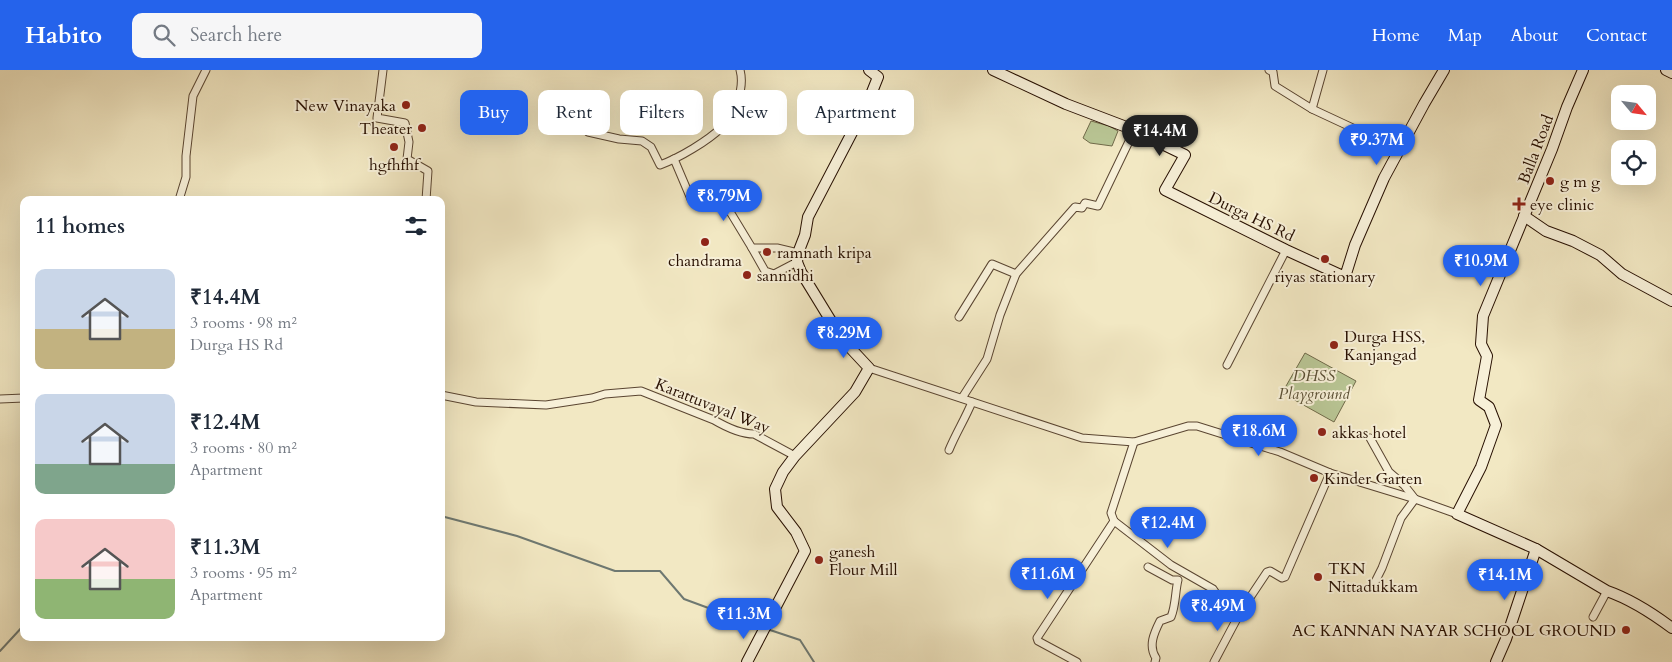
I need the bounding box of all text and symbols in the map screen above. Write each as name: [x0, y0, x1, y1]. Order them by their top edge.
search box: [132, 13, 482, 58]
text: Habito: [25, 19, 102, 52]
icon: search: [150, 21, 178, 49]
text: Search here: [190, 22, 282, 48]
text: Home: [1372, 23, 1420, 48]
text: Map: [1448, 23, 1482, 48]
text: About: [1510, 23, 1558, 48]
text: Contact: [1586, 23, 1647, 48]
north arrow: [1611, 85, 1656, 130]
map controls: [1611, 85, 1656, 185]
chip: Buy: [460, 90, 528, 135]
chip: Rent: [538, 90, 610, 135]
chip: Filters: [620, 90, 703, 135]
chip: New: [713, 90, 787, 135]
chip: Apartment: [797, 90, 914, 135]
place label: New Vinayaka: [295, 95, 396, 117]
marker: New Vinayaka: [400, 99, 412, 111]
street label: Balla Road: [1513, 111, 1559, 187]
pin: ₹14.4M: [1119, 114, 1201, 157]
place label: Theater: [359, 118, 412, 140]
text: ₹14.4M: [1133, 120, 1187, 142]
marker: Theater: [416, 122, 428, 134]
pin: ₹9.37M: [1336, 124, 1418, 166]
text: ₹9.37M: [1350, 129, 1404, 151]
button: locate: [1611, 140, 1656, 185]
marker: hgfhfhf: [388, 141, 400, 153]
place label: hgfhfhf: [369, 154, 422, 176]
place label: g m g: [1560, 171, 1600, 193]
marker: g m g: [1544, 175, 1556, 187]
pin: ₹8.79M: [683, 180, 765, 222]
text: ₹8.79M: [697, 185, 751, 207]
street label: Durga HS Rd: [1205, 187, 1299, 247]
place label: eye clinic: [1530, 194, 1594, 216]
marker: eye clinic: [1512, 197, 1526, 211]
text: 11 homes: [35, 212, 125, 241]
icon: filters: [402, 212, 430, 240]
marker: chandrama: [699, 236, 711, 248]
place label: ramnath kripa: [777, 242, 872, 264]
pin: ₹10.9M: [1440, 244, 1522, 287]
marker: ramnath kripa: [761, 246, 773, 258]
place label: chandrama: [668, 250, 742, 272]
text: ₹10.9M: [1454, 250, 1508, 272]
marker: riyas stationary: [1319, 253, 1331, 265]
place label: sannidhi: [757, 265, 814, 287]
place label: riyas stationary: [1274, 266, 1376, 288]
marker: sannidhi: [741, 269, 753, 281]
text: ₹14.4M: [190, 283, 261, 312]
icon: home: [75, 289, 135, 349]
text: 3 rooms · 98 m²: [190, 312, 297, 334]
pin: ₹8.29M: [803, 316, 885, 359]
text: ₹8.29M: [817, 322, 871, 344]
place label: Durga HSS, Kanjangad: [1344, 326, 1425, 366]
text: Durga HS Rd: [190, 334, 283, 356]
marker: Durga HSS, Kanjangad: [1328, 339, 1340, 351]
park label: DHSS Playground: [1278, 365, 1351, 405]
street label: Karattuvayal Way: [652, 373, 774, 439]
text: ₹12.4M: [190, 408, 261, 437]
icon: home: [75, 414, 135, 474]
pin: ₹18.6M: [1218, 414, 1300, 457]
text: ₹18.6M: [1232, 420, 1286, 442]
place label: akkas hotel: [1332, 422, 1406, 444]
marker: akkas hotel: [1316, 426, 1328, 438]
text: 3 rooms · 80 m²: [190, 437, 297, 459]
text: Apartment: [190, 459, 263, 481]
place label: Kinder Garten: [1324, 468, 1422, 490]
marker: Kinder Garten: [1308, 472, 1320, 484]
pin: ₹12.4M: [1127, 506, 1209, 549]
text: ₹12.4M: [1141, 512, 1195, 534]
text: ₹11.3M: [190, 533, 261, 562]
icon: home: [75, 539, 135, 599]
place label: ganesh Flour Mill: [829, 541, 897, 581]
marker: ganesh Flour Mill: [813, 554, 825, 566]
pin: ₹11.6M: [1007, 558, 1089, 600]
place label: TKN Nittadukkam: [1328, 558, 1419, 598]
pin: ₹14.1M: [1464, 558, 1546, 601]
text: 3 rooms · 95 m²: [190, 562, 297, 584]
text: ₹11.6M: [1021, 563, 1075, 585]
text: ₹14.1M: [1478, 564, 1532, 586]
marker: TKN Nittadukkam: [1312, 571, 1324, 583]
text: Apartment: [190, 584, 263, 606]
pin: ₹8.49M: [1177, 590, 1259, 632]
text: ₹8.49M: [1191, 595, 1245, 617]
pin: ₹11.3M: [703, 598, 785, 640]
text: ₹11.3M: [717, 603, 771, 625]
place label: AC KANNAN NAYAR SCHOOL GROUND: [1292, 620, 1616, 642]
marker: AC KANNAN NAYAR SCHOOL GROUND: [1620, 624, 1632, 636]

